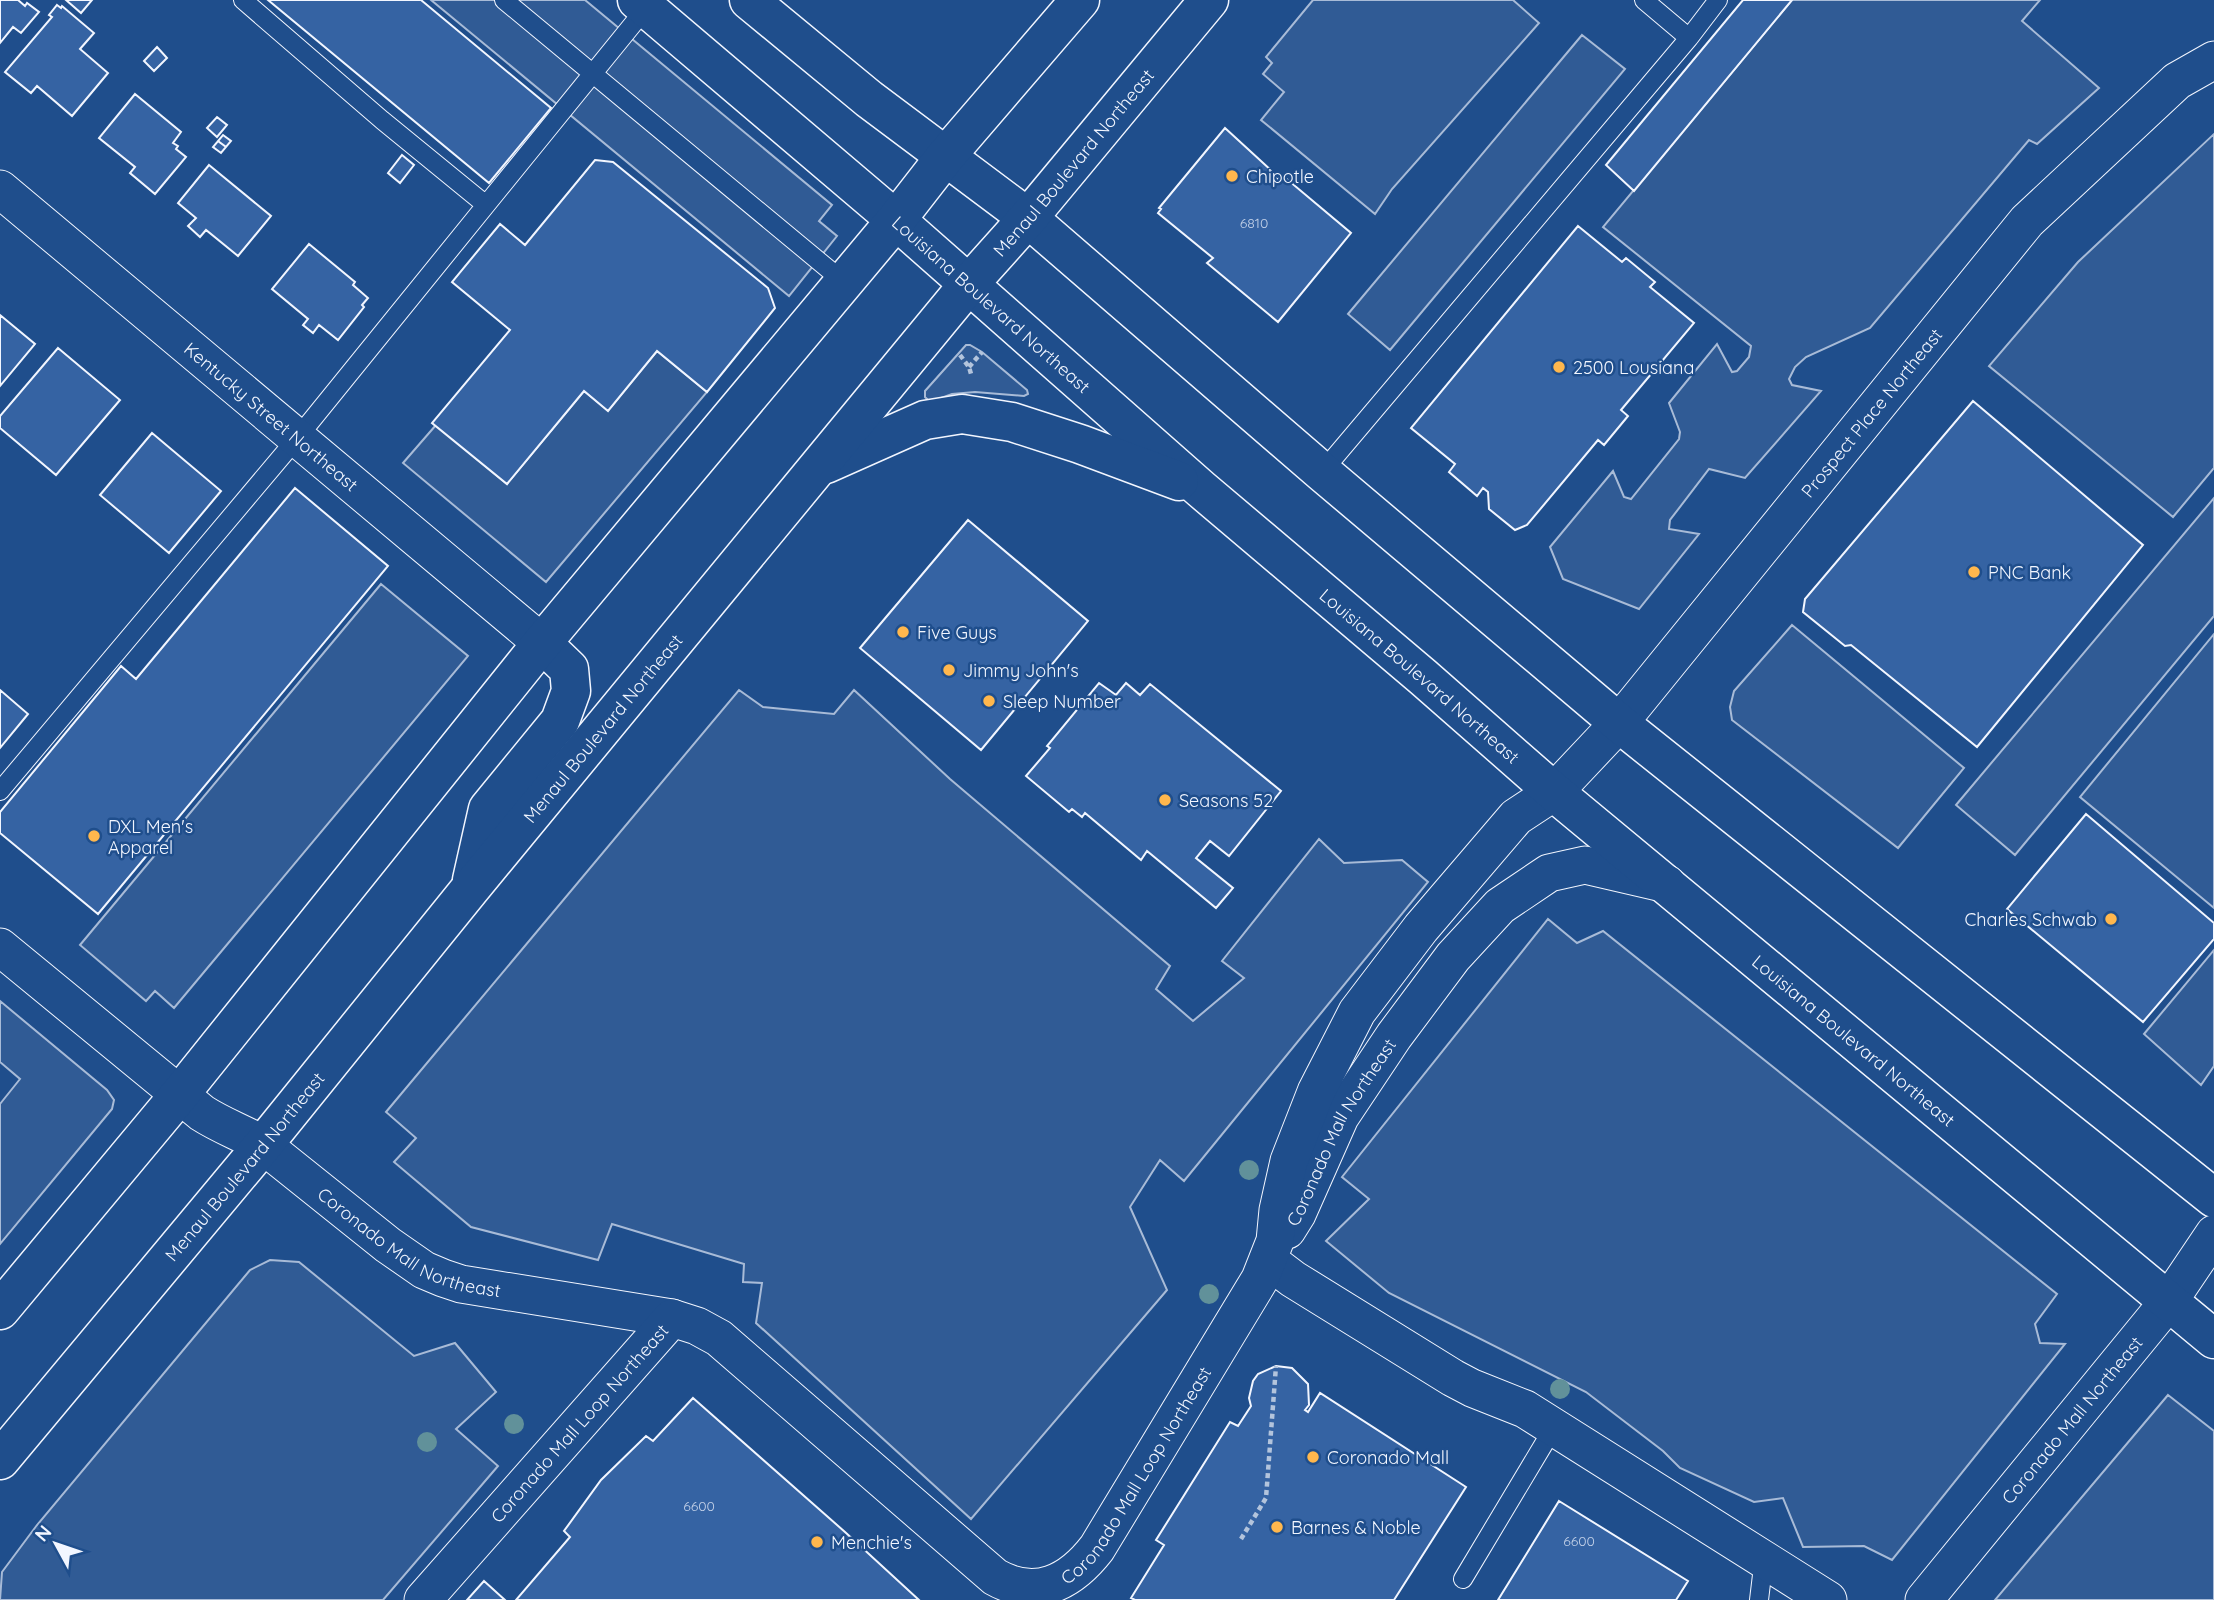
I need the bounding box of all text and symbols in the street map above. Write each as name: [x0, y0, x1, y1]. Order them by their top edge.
street label: Menaul Boulevard Northeast: [988, 64, 1159, 261]
place label: Chipotle: [1246, 165, 1314, 188]
marker: Chipotle: [1224, 168, 1240, 184]
street label: Louisiana Boulevard Northeast: [887, 211, 1095, 398]
house number: 6810: [1240, 214, 1268, 232]
street label: Prospect Place Northeast: [1796, 323, 1947, 502]
street label: Kentucky Street Northeast: [180, 337, 363, 496]
place label: 2500 Lousiana: [1573, 356, 1694, 379]
marker: 2500 Lousiana: [1551, 359, 1567, 375]
place label: PNC Bank: [1988, 561, 2071, 584]
marker: PNC Bank: [1966, 564, 1982, 580]
street label: Louisiana Boulevard Northeast: [1315, 583, 1524, 768]
place label: Five Guys: [917, 621, 997, 644]
marker: Five Guys: [895, 624, 911, 640]
street label: Menaul Boulevard Northeast: [518, 629, 687, 827]
place label: Jimmy John's: [963, 659, 1079, 682]
marker: Jimmy John's: [941, 662, 957, 678]
place label: Sleep Number: [1003, 690, 1121, 713]
marker: Sleep Number: [981, 693, 997, 709]
place label: Seasons 52: [1179, 789, 1273, 812]
marker: Seasons 52: [1157, 792, 1173, 808]
place label: DXL Men's Apparel: [108, 815, 193, 859]
marker: DXL Men's Apparel: [86, 828, 102, 844]
place label: Charles Schwab: [1965, 908, 2097, 931]
marker: Charles Schwab: [2103, 911, 2119, 927]
street label: Louisiana Boulevard Northeast: [1748, 950, 1960, 1131]
street label: Coronado Mall Northeast: [1281, 1034, 1401, 1230]
street label: Menaul Boulevard Northeast: [160, 1067, 329, 1266]
street label: Coronado Mall Northeast: [313, 1182, 503, 1302]
street label: Coronado Mall Loop Northeast: [485, 1319, 673, 1527]
street label: Coronado Mall Northeast: [1996, 1331, 2147, 1508]
street label: Coronado Mall Loop Northeast: [1056, 1362, 1216, 1589]
place label: Coronado Mall: [1327, 1446, 1449, 1469]
marker: Coronado Mall: [1305, 1449, 1321, 1465]
house number: 6600: [683, 1497, 715, 1515]
north arrow: [21, 1509, 91, 1579]
place label: Barnes & Noble: [1291, 1516, 1421, 1539]
marker: Barnes & Noble: [1269, 1519, 1285, 1535]
text: N: [29, 1520, 57, 1546]
place label: Menchie's: [831, 1531, 912, 1554]
house number: 6600: [1563, 1532, 1595, 1550]
marker: Menchie's: [809, 1534, 825, 1550]

